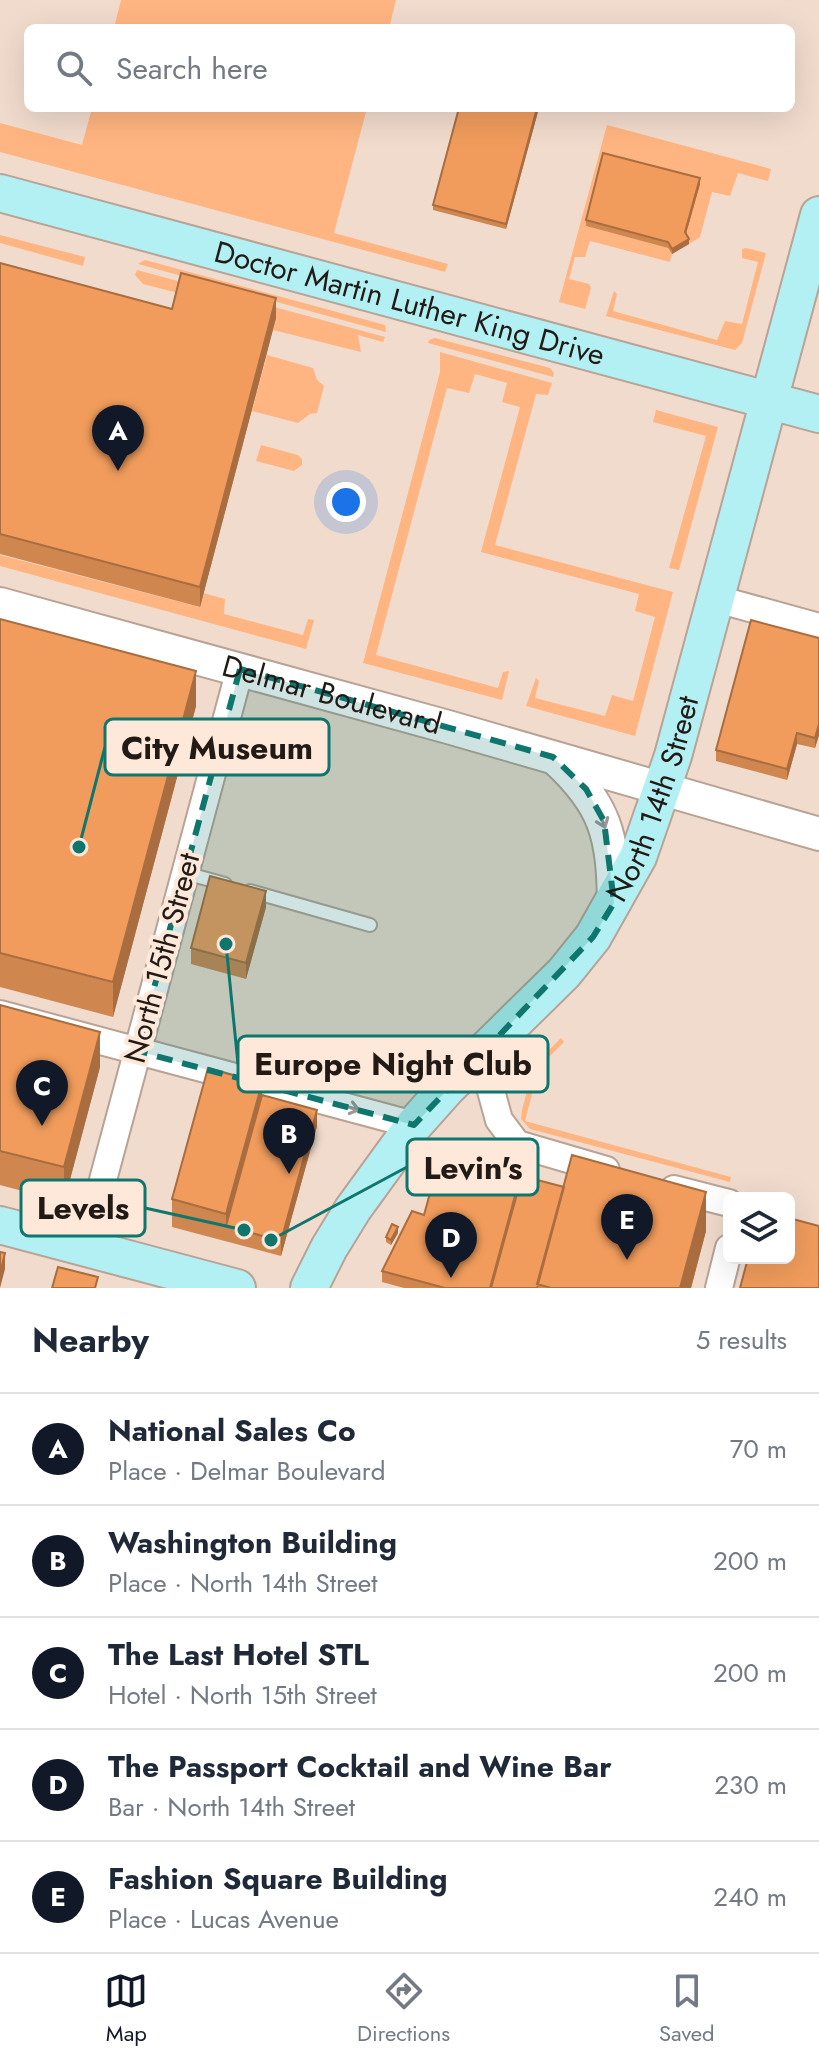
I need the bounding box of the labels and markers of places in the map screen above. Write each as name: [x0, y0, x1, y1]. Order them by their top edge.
pin: A: [92, 405, 144, 471]
callout: City Museum: [105, 719, 329, 775]
callout: Europe Night Club: [238, 1036, 548, 1092]
pin: C: [16, 1060, 68, 1126]
pin: B: [263, 1108, 315, 1174]
callout: Levin's: [407, 1139, 538, 1195]
callout: Levels: [21, 1180, 145, 1236]
pin: E: [601, 1194, 653, 1260]
pin: D: [425, 1212, 477, 1278]

